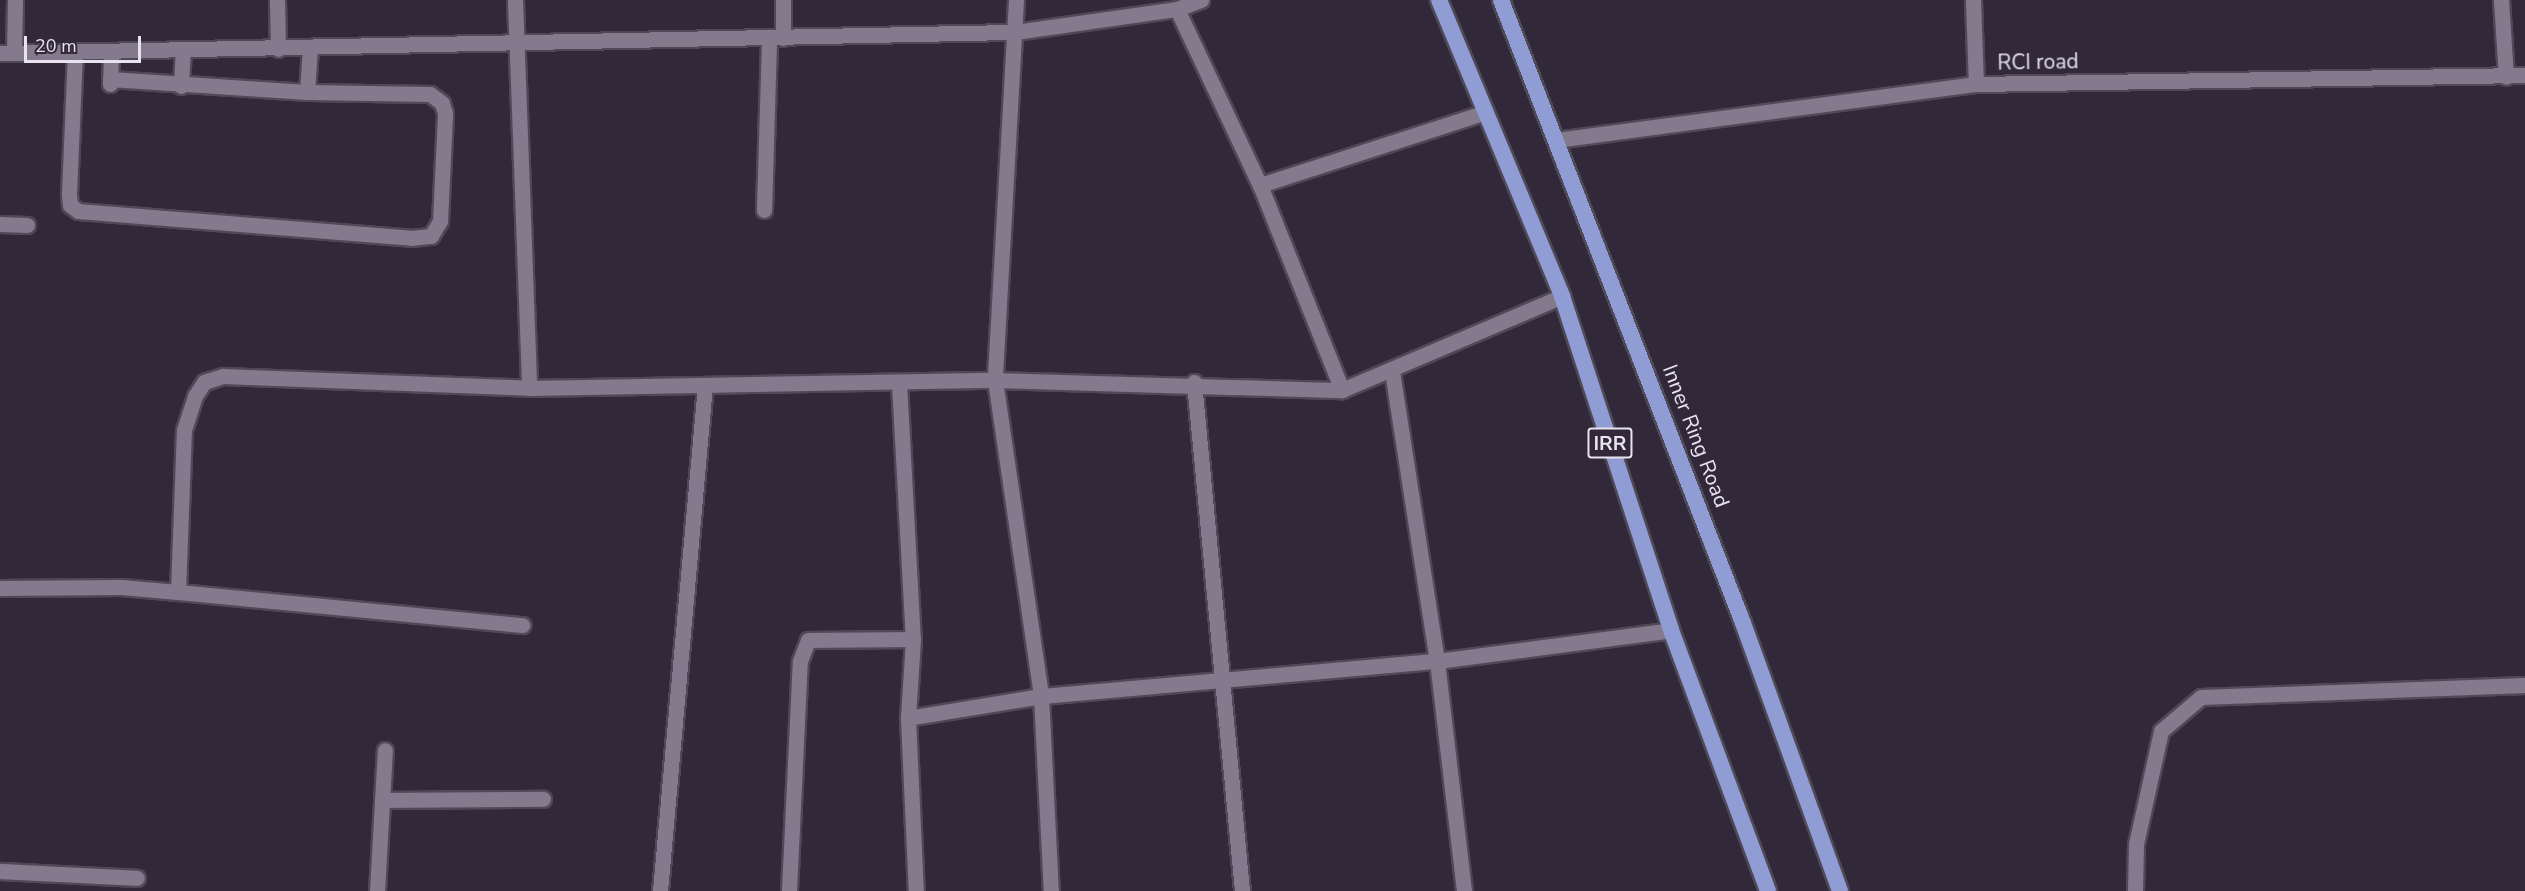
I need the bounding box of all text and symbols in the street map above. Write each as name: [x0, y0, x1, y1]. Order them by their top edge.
scale bar: [27, 24, 144, 62]
text: 20 m: [35, 34, 77, 58]
street label: RCI road: [1997, 49, 2079, 75]
street label: Inner Ring Road: [1657, 361, 1735, 511]
road number: IRR: [1586, 426, 1634, 460]

